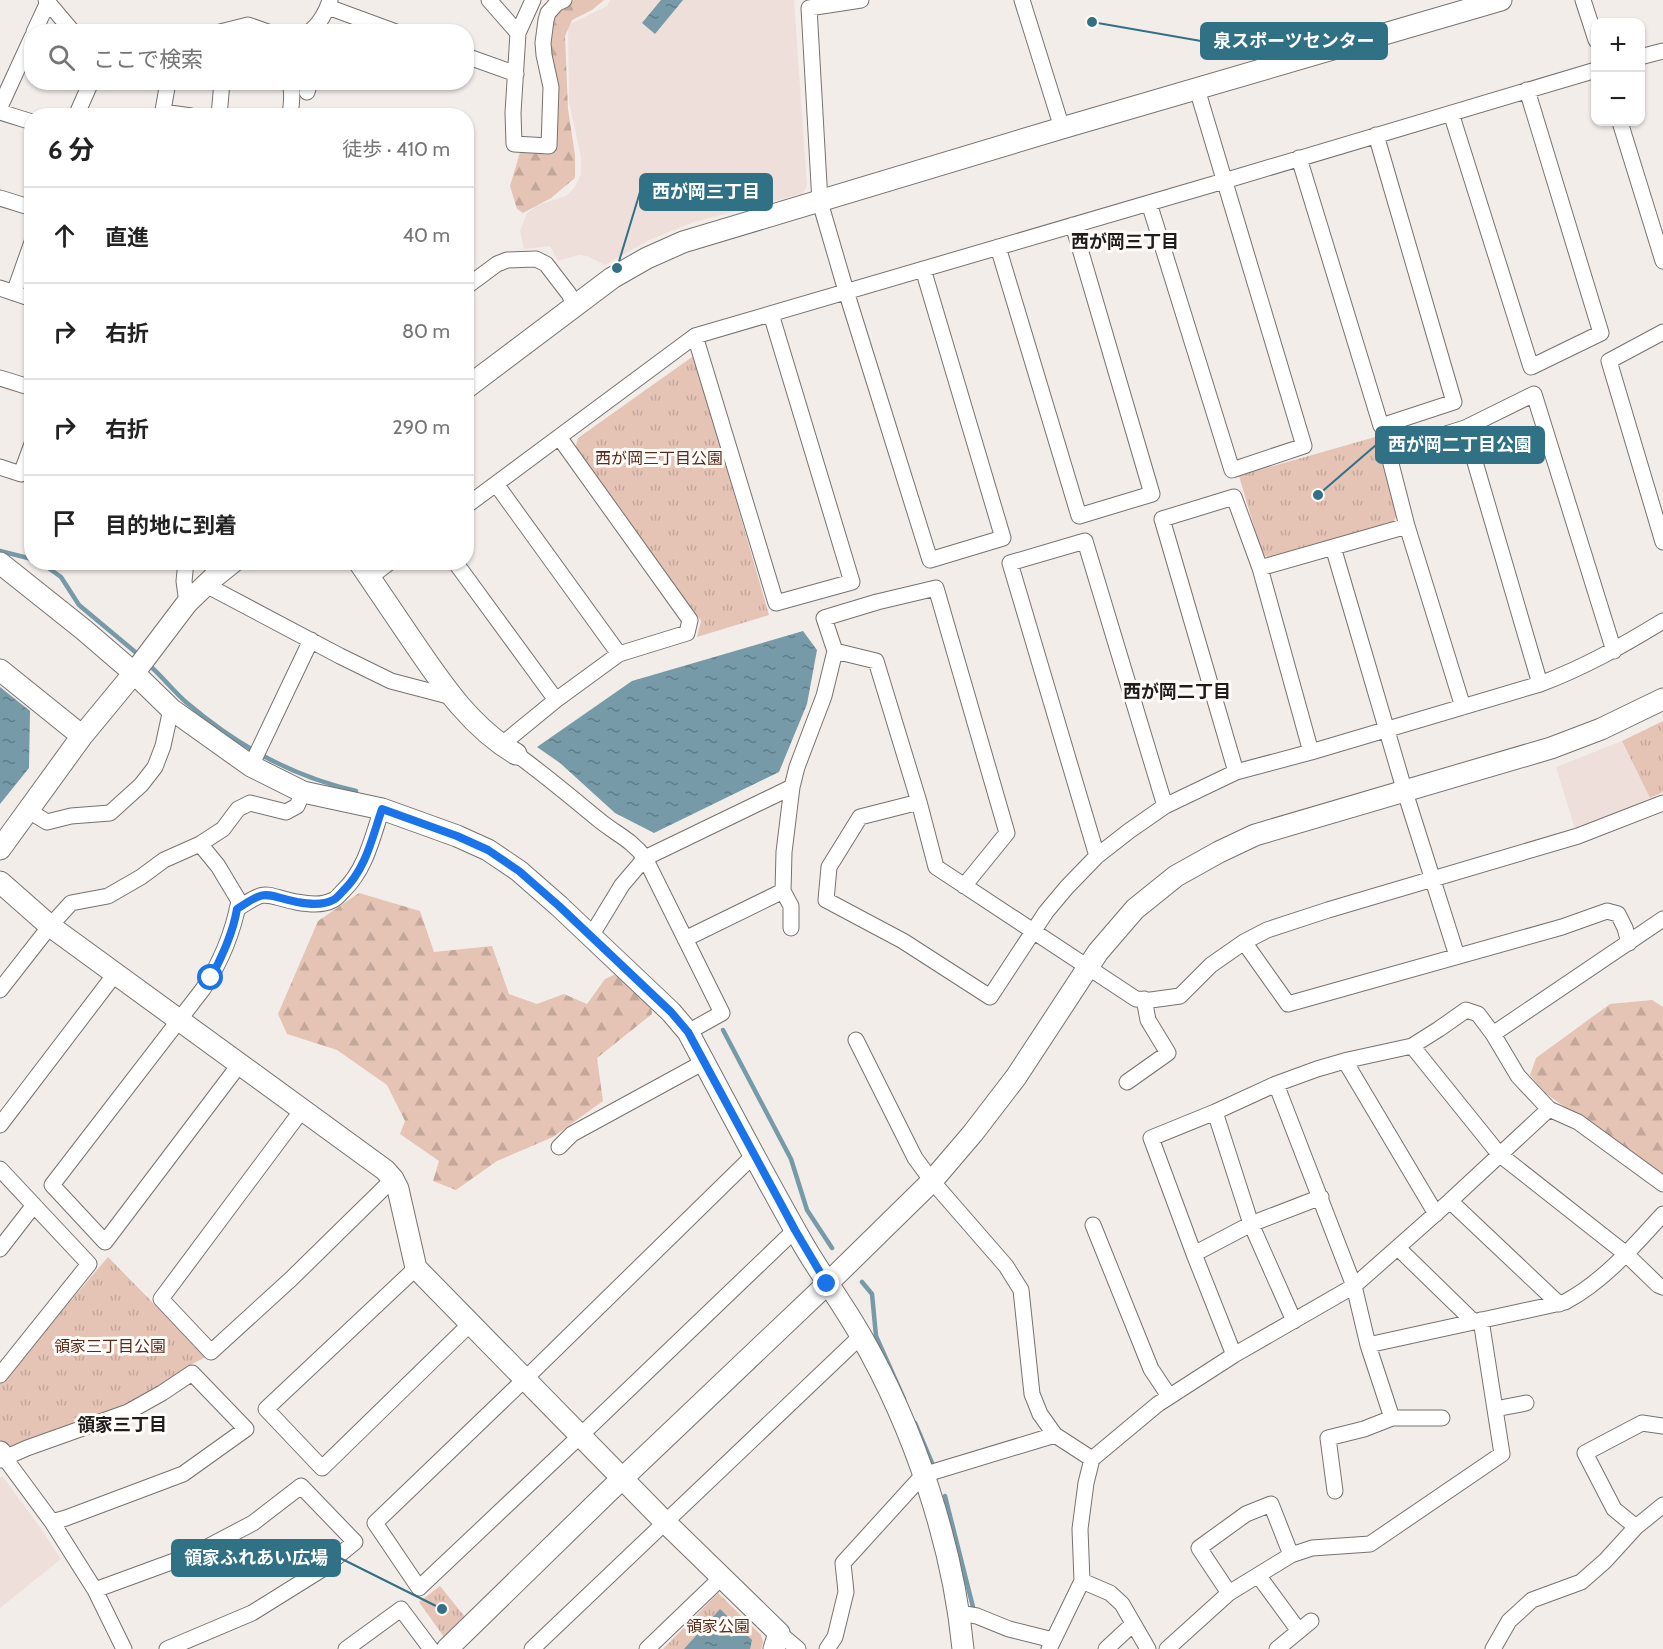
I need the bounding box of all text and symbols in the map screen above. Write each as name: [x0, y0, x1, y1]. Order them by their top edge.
map controls: [1591, 18, 1645, 126]
button: +: [1591, 18, 1645, 72]
callout: 泉スポーツセンター: [1201, 23, 1387, 59]
search box: [24, 24, 474, 90]
text: 泉スポーツセンター: [1213, 30, 1375, 52]
icon: search: [45, 41, 78, 74]
text: ここで検索: [93, 46, 203, 73]
button: −: [1591, 72, 1645, 126]
text: 6 分: [48, 134, 94, 166]
text: 徒歩 · 410 m: [342, 137, 450, 161]
callout: 西が岡三丁目: [640, 174, 772, 210]
text: 西が岡三丁目: [652, 181, 760, 203]
icon: ahead: [48, 219, 81, 252]
text: 40 m: [402, 223, 450, 247]
text: 直進: [105, 224, 149, 251]
district label: 西が岡三丁目: [1071, 231, 1179, 253]
icon: right: [48, 315, 81, 348]
text: 80 m: [402, 319, 450, 343]
text: 右折: [105, 320, 149, 347]
icon: right: [48, 411, 81, 444]
text: 290 m: [392, 415, 450, 439]
text: 右折: [105, 416, 149, 443]
callout: 西が岡二丁目公園: [1376, 427, 1544, 463]
text: 西が岡二丁目公園: [1388, 434, 1532, 456]
park label: 西が岡三丁目公園: [595, 449, 723, 468]
icon: arrive: [48, 507, 81, 540]
text: 目的地に到着: [105, 512, 237, 539]
district label: 西が岡二丁目: [1123, 681, 1231, 703]
route start: [197, 964, 223, 990]
route end: [813, 1270, 839, 1296]
park label: 領家三丁目公園: [54, 1337, 166, 1356]
district label: 領家三丁目: [77, 1414, 167, 1436]
callout: 領家ふれあい広場: [172, 1540, 340, 1576]
text: 領家ふれあい広場: [184, 1547, 328, 1569]
park label: 領家公園: [686, 1617, 750, 1636]

